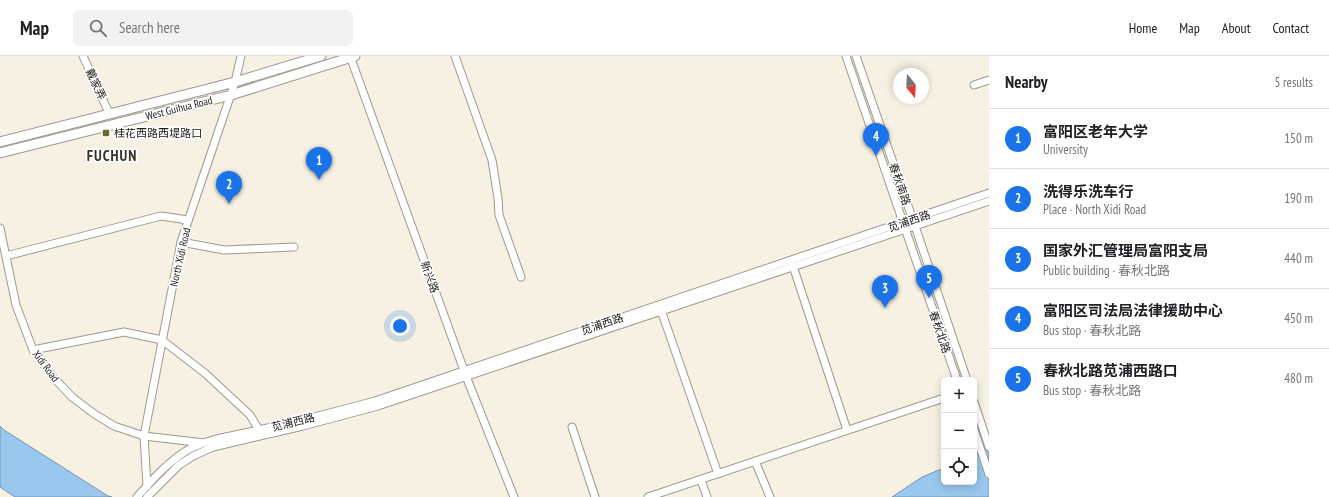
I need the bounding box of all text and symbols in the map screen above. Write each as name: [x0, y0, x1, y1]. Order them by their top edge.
search box: [73, 10, 353, 46]
text: Map: [20, 16, 49, 40]
icon: search: [87, 17, 109, 39]
text: Search here: [119, 18, 180, 37]
text: Home: [1129, 19, 1157, 37]
text: Map: [1179, 19, 1200, 37]
text: About: [1222, 19, 1251, 37]
text: Contact: [1273, 19, 1309, 37]
street label: 戴家弄: [83, 66, 109, 102]
north arrow: [893, 68, 929, 104]
text: Nearby: [1005, 71, 1048, 93]
text: 5 results: [1274, 74, 1313, 91]
street label: West Guihua Road: [144, 93, 214, 123]
text: 富阳区老年大学: [1043, 122, 1148, 141]
pin: 4: [863, 123, 889, 156]
place label: 桂花西路西堤路口: [114, 126, 202, 140]
marker: 桂花西路西堤路口: [101, 128, 111, 138]
text: 1: [1015, 130, 1021, 147]
text: 150 m: [1284, 130, 1313, 147]
text: University: [1043, 141, 1088, 158]
district label: FUCHUN: [87, 146, 137, 165]
pin: 1: [306, 147, 332, 180]
street label: 春秋南路: [886, 161, 914, 207]
pin: 2: [216, 171, 242, 204]
text: 洗得乐洗车行: [1043, 182, 1133, 201]
text: 2: [1015, 190, 1021, 207]
text: 190 m: [1284, 190, 1313, 207]
text: Place · North Xidi Road: [1043, 201, 1146, 218]
street label: 苋浦西路: [886, 207, 932, 235]
street label: North Xidi Road: [166, 226, 194, 288]
text: 国家外汇管理局富阳支局: [1043, 241, 1208, 260]
text: 3: [1015, 250, 1021, 267]
text: 440 m: [1284, 250, 1313, 267]
street label: 新兴路: [418, 259, 442, 295]
text: Public building · 春秋北路: [1043, 262, 1170, 279]
pin: 5: [916, 265, 942, 298]
pin: 3: [872, 275, 898, 308]
text: 富阳区司法局法律援助中心: [1043, 301, 1223, 320]
street label: 春秋北路: [926, 309, 954, 355]
street label: 苋浦西路: [579, 310, 625, 338]
text: 4: [1015, 310, 1021, 327]
text: 450 m: [1284, 310, 1313, 327]
your location: [390, 316, 410, 336]
text: Bus stop · 春秋北路: [1043, 322, 1141, 339]
street label: Xidi Road: [30, 347, 63, 385]
text: 春秋北路苋浦西路口: [1043, 361, 1178, 380]
text: 5: [1015, 370, 1021, 387]
text: 480 m: [1284, 370, 1313, 387]
map controls: [941, 377, 977, 485]
button: +: [941, 377, 977, 413]
text: Bus stop · 春秋北路: [1043, 382, 1141, 399]
street label: 苋浦西路: [270, 410, 316, 434]
button: −: [941, 413, 977, 449]
button: locate: [941, 449, 977, 485]

